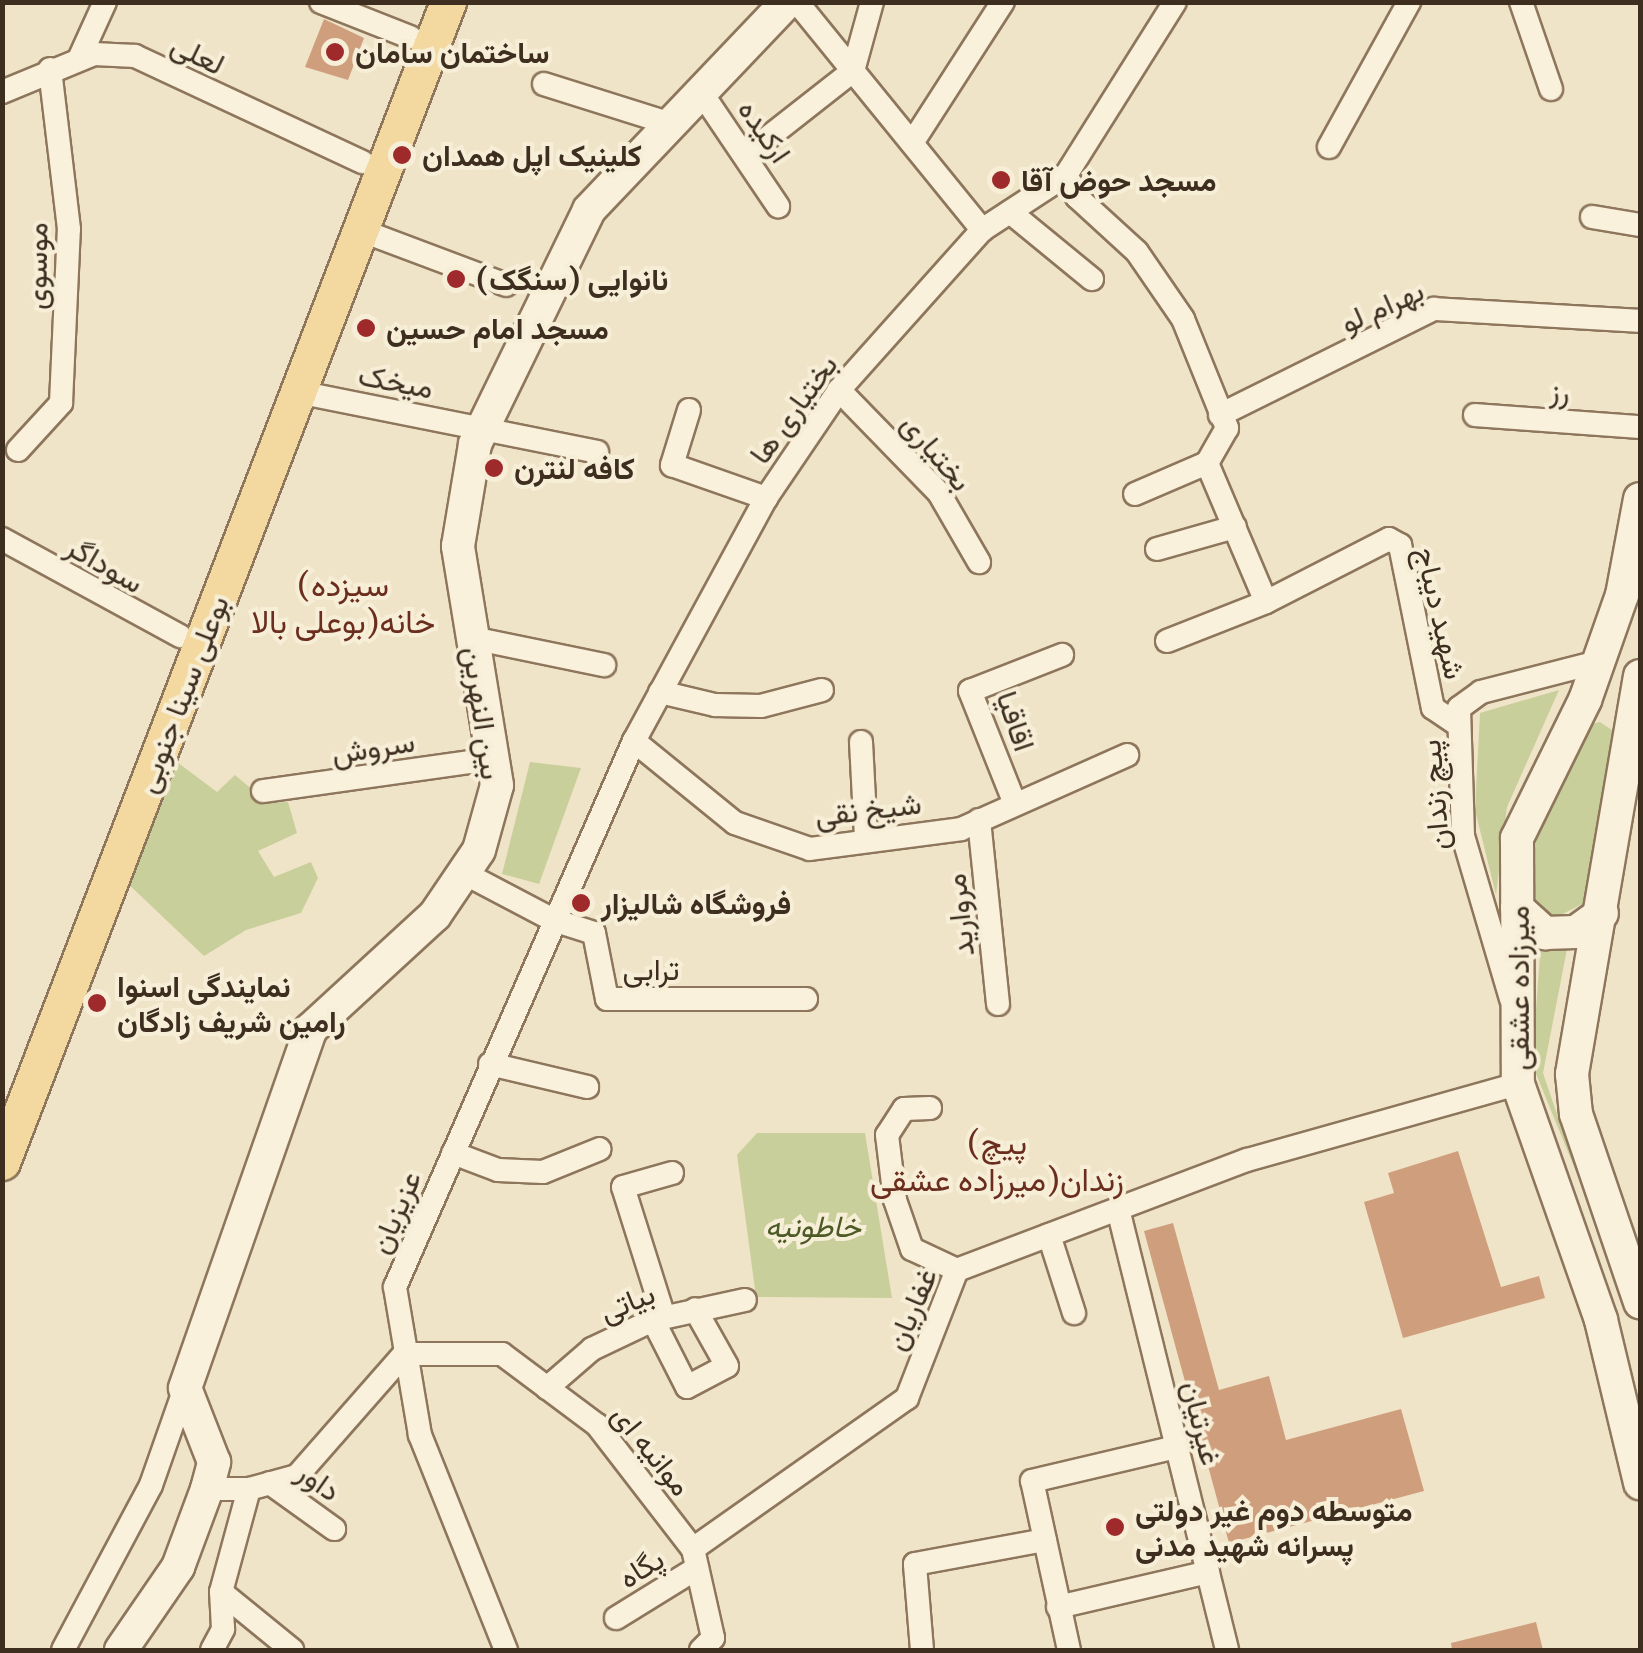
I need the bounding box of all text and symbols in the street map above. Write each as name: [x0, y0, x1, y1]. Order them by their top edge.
street label: لعلی: [165, 26, 231, 82]
place label: ساختمان سامان: [355, 34, 549, 70]
marker: ساختمان سامان: [324, 41, 346, 63]
street label: ارکیده: [731, 93, 799, 169]
place label: کلینیک اپل همدان: [422, 137, 642, 173]
marker: کلینیک اپل همدان: [391, 144, 413, 166]
place label: مسجد حوض آقا: [1021, 162, 1217, 198]
marker: مسجد حوض آقا: [990, 169, 1012, 191]
street label: موسوی: [17, 222, 55, 310]
place label: نانوایی (سنگک): [476, 261, 668, 297]
marker: نانوایی (سنگک): [445, 268, 467, 290]
street label: بهرام لو: [1335, 272, 1429, 340]
place label: مسجد امام حسین: [386, 310, 609, 346]
marker: مسجد امام حسین: [355, 317, 377, 339]
street label: بختیاری ها: [741, 347, 845, 471]
street label: میخک: [355, 356, 437, 406]
street label: رز: [1549, 372, 1571, 410]
street label: بختیاری: [894, 406, 980, 498]
place label: کافه لنترن: [514, 450, 635, 486]
marker: کافه لنترن: [483, 457, 505, 479]
street label: سوداگر: [60, 528, 150, 600]
street label: شهید دیباج: [1408, 543, 1474, 683]
district label: (سیزده خانه(بوعلی بالا: [251, 567, 435, 642]
street label: بوعلی سینا جنوبی: [128, 590, 236, 798]
street label: بین النهرین: [456, 644, 510, 782]
street label: اقاقیا: [989, 686, 1043, 756]
street label: سروش: [329, 723, 417, 771]
street label: پیچ زندان: [1411, 738, 1457, 852]
street label: شیخ نقی: [813, 785, 923, 833]
street label: مروارید: [937, 872, 981, 958]
place label: فروشگاه شالیزار: [601, 885, 791, 921]
marker: فروشگاه شالیزار: [570, 892, 592, 914]
street label: میرزاده عشقی: [1500, 905, 1536, 1071]
street label: ترابی: [623, 951, 679, 987]
place label: نمایندگی اسنوا رامین شریف زادگان: [117, 968, 346, 1038]
marker: نمایندگی اسنوا رامین شریف زادگان: [86, 992, 108, 1014]
district label: (پیچ زندان(میرزاده عشقی: [870, 1125, 1124, 1200]
street label: عزیزیان: [361, 1165, 429, 1259]
park label: خاطونیه: [765, 1208, 861, 1244]
street label: غفاریان: [878, 1262, 944, 1356]
street label: بیاتی: [594, 1275, 660, 1329]
street label: غیرتیان: [1174, 1377, 1230, 1469]
street label: موانیه ای: [604, 1397, 700, 1503]
street label: داور: [290, 1453, 348, 1509]
place label: متوسطه دوم غیر دولتی پسرانه شهید مدنی: [1135, 1492, 1413, 1562]
marker: متوسطه دوم غیر دولتی پسرانه شهید مدنی: [1104, 1516, 1126, 1538]
street label: پگاه: [612, 1540, 670, 1596]

